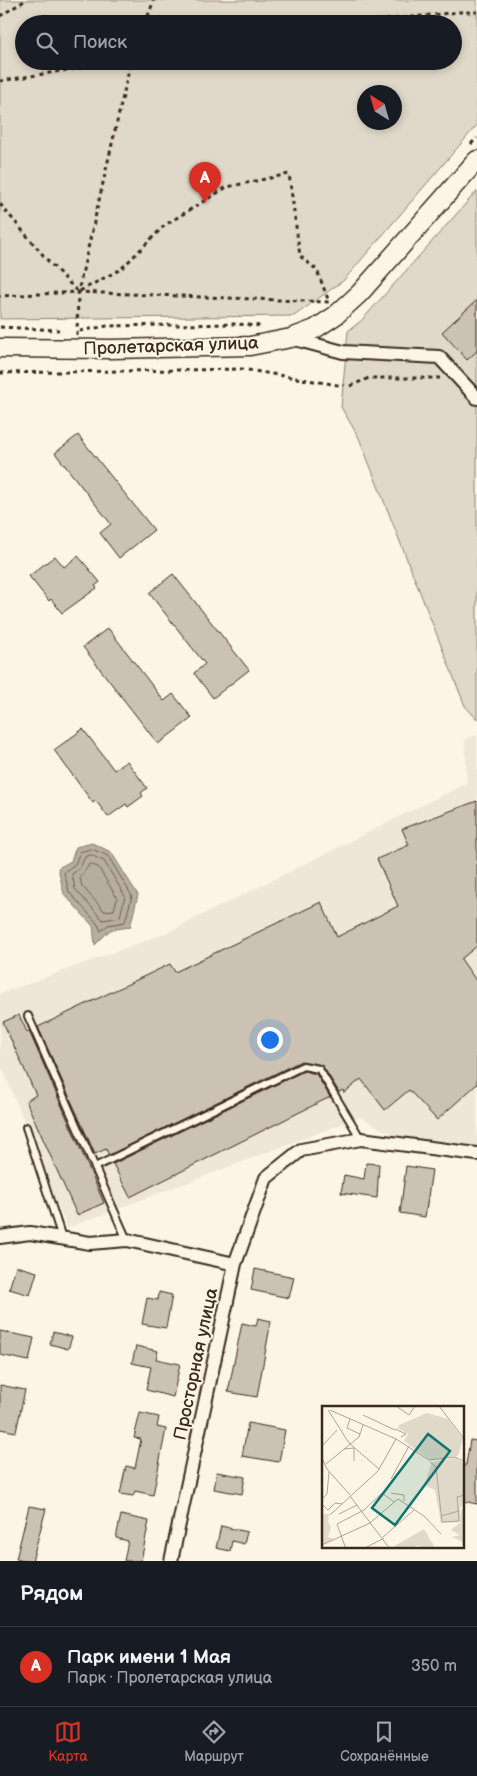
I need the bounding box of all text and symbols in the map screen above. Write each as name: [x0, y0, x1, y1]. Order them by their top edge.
search box: [15, 15, 462, 70]
icon: search: [33, 29, 61, 57]
text: Поиск: [73, 31, 127, 54]
north arrow: [357, 85, 402, 130]
pin: A: [189, 162, 221, 203]
street label: Пролетарская улица: [83, 332, 259, 360]
your location: [257, 1027, 283, 1053]
street label: Просторная улица: [170, 1286, 222, 1442]
inset map: [322, 1406, 464, 1548]
text: Рядом: [20, 1581, 83, 1606]
text: Парк имени 1 Мая: [67, 1646, 231, 1669]
text: A: [31, 1657, 41, 1676]
text: 350 m: [411, 1657, 457, 1676]
text: Парк · Пролетарская улица: [67, 1669, 272, 1688]
tab: Карта: [48, 1718, 88, 1765]
tab: Маршрут: [184, 1718, 244, 1765]
tab: Сохранённые: [340, 1718, 429, 1765]

